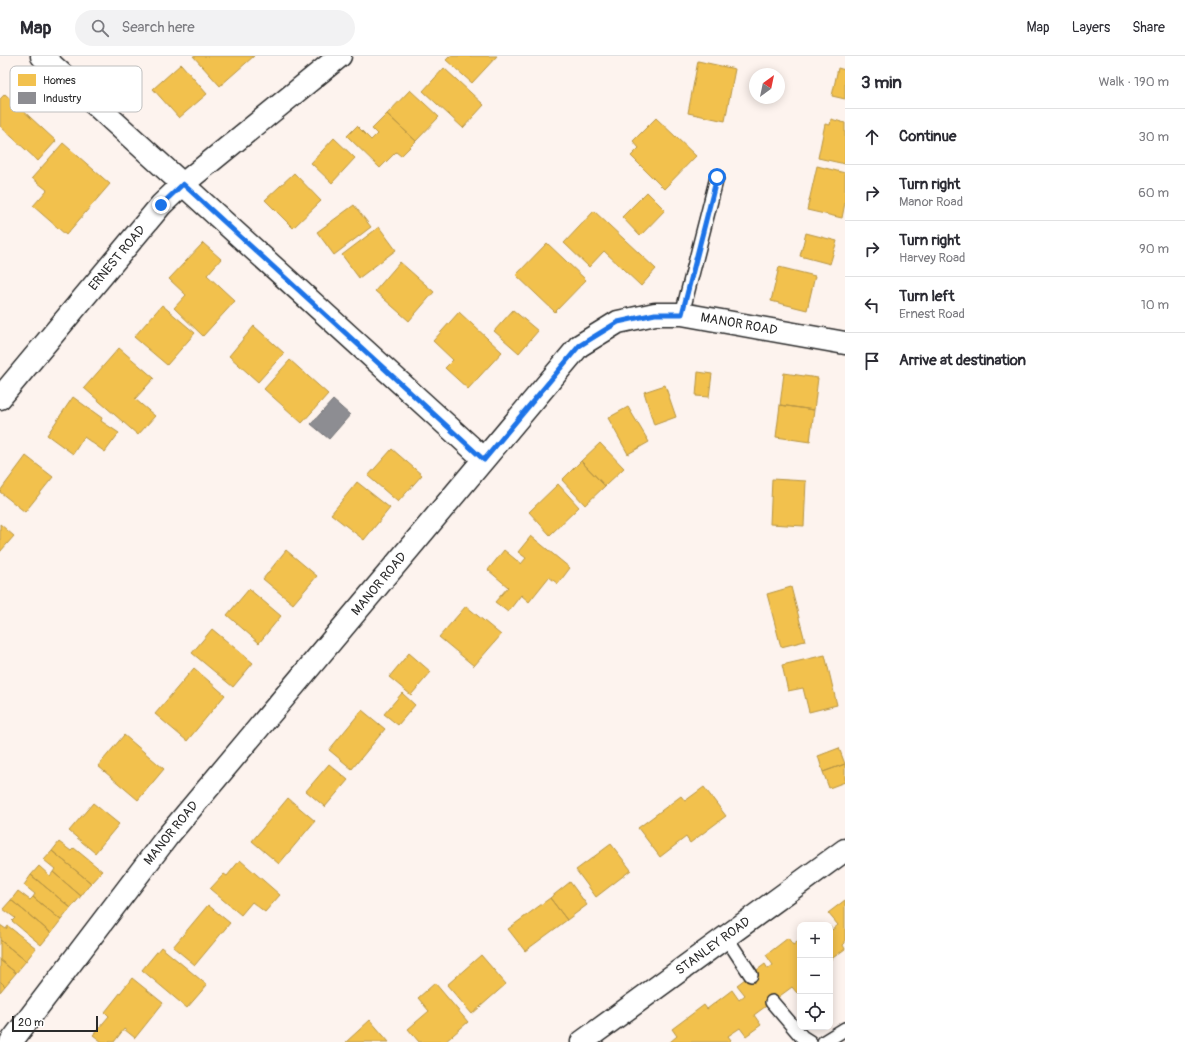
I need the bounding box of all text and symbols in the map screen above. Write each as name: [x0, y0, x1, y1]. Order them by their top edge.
search box: [75, 10, 355, 46]
text: Map: [20, 16, 51, 40]
icon: search: [89, 17, 111, 39]
text: Search here: [121, 18, 195, 37]
text: Map: [1027, 19, 1050, 36]
text: Layers: [1072, 19, 1110, 36]
text: Share: [1132, 19, 1165, 36]
legend: [10, 66, 142, 112]
north arrow: [749, 68, 785, 104]
text: 3 min: [861, 72, 902, 93]
text: Homes: [43, 74, 76, 87]
text: Walk · 190 m: [1098, 74, 1169, 90]
text: Industry: [43, 92, 82, 105]
icon: ahead: [861, 126, 883, 148]
text: Continue: [899, 127, 957, 146]
text: 30 m: [1139, 129, 1169, 145]
route start: [708, 168, 726, 186]
text: Turn right: [899, 175, 960, 194]
icon: right: [861, 182, 883, 204]
text: 60 m: [1138, 185, 1169, 201]
text: Manor Road: [899, 194, 963, 210]
route end: [152, 196, 170, 214]
street label: ERNEST ROAD: [85, 222, 149, 294]
text: Turn right: [899, 231, 960, 250]
icon: right: [861, 238, 883, 260]
text: 90 m: [1139, 241, 1169, 257]
text: Harvey Road: [899, 250, 965, 266]
text: Turn left: [899, 287, 955, 306]
icon: left: [861, 294, 883, 316]
text: 10 m: [1141, 297, 1169, 313]
text: Ernest Road: [899, 306, 965, 322]
street label: MANOR ROAD: [699, 309, 779, 339]
icon: arrive: [861, 350, 883, 372]
text: Arrive at destination: [899, 351, 1026, 370]
street label: MANOR ROAD: [348, 549, 410, 619]
street label: MANOR ROAD: [140, 798, 202, 868]
street label: STANLEY ROAD: [673, 914, 753, 978]
map controls: [797, 922, 833, 1030]
button: +: [797, 922, 833, 958]
button: −: [797, 958, 833, 994]
button: locate: [797, 994, 833, 1030]
scale bar: [12, 1014, 98, 1033]
text: 20 m: [18, 1016, 44, 1029]

